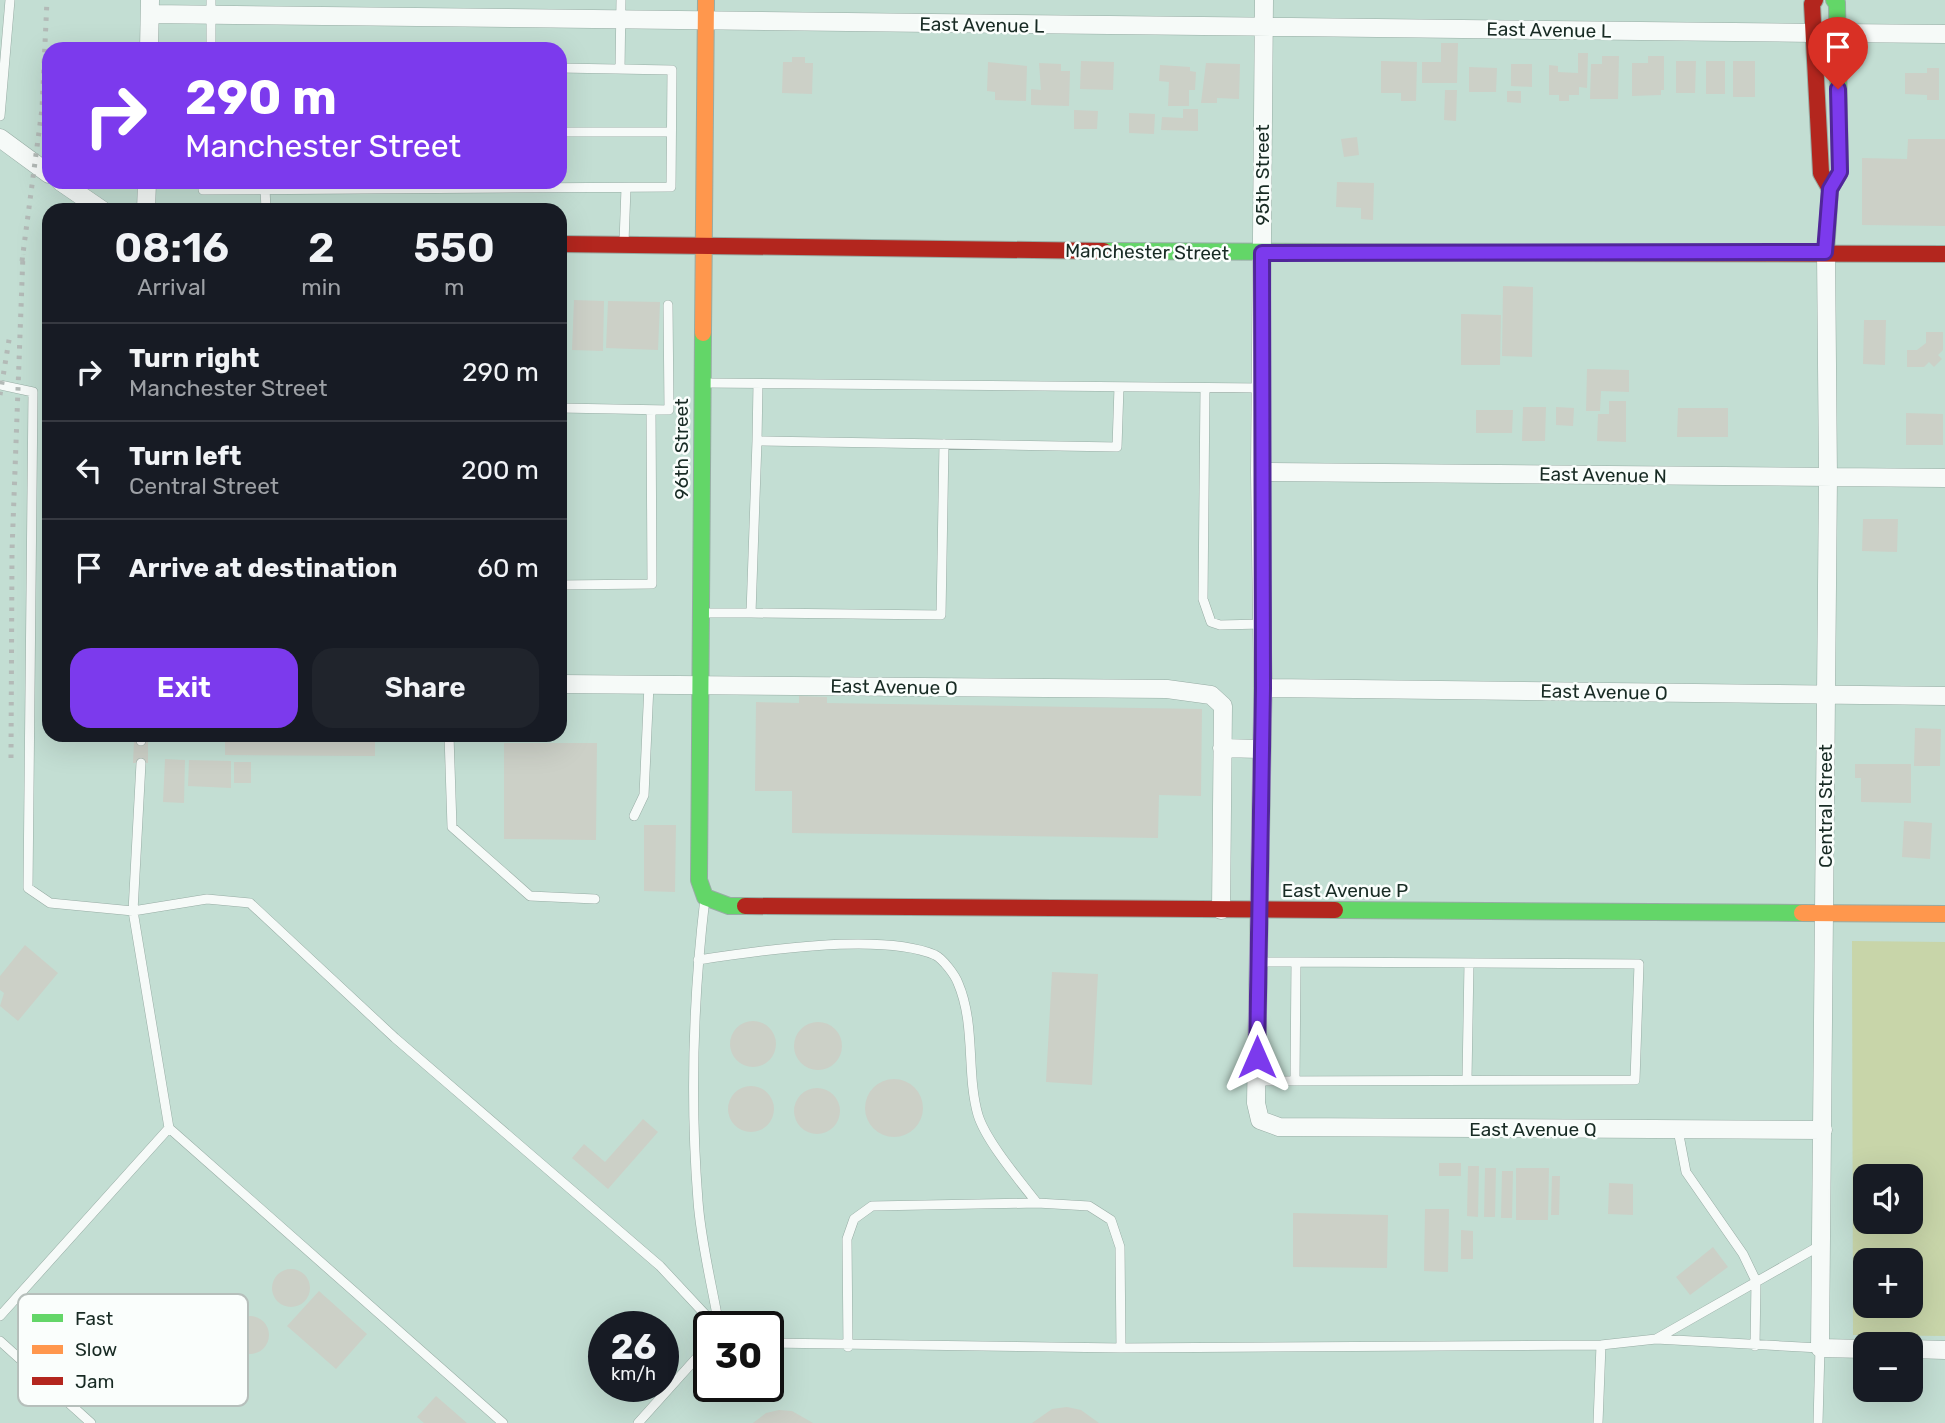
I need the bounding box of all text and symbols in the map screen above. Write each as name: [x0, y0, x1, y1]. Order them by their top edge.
street label: East Avenue L: [919, 12, 1045, 38]
street label: East Avenue L: [1486, 17, 1612, 43]
pin: [1808, 17, 1868, 89]
icon: arrive: [1819, 28, 1857, 66]
text: 290 m: [185, 68, 337, 126]
icon: right: [70, 70, 161, 161]
street label: 95th Street: [1251, 124, 1274, 226]
text: Manchester Street: [185, 127, 461, 165]
text: 08:16: [114, 223, 229, 273]
text: 2: [308, 223, 335, 273]
text: 550: [414, 223, 495, 273]
street label: Manchester Street: [1065, 239, 1230, 265]
text: Arrival: [137, 273, 206, 301]
text: min: [301, 273, 341, 301]
text: m: [444, 273, 464, 301]
text: Turn right: [129, 343, 259, 374]
icon: right: [70, 353, 108, 391]
text: 290 m: [462, 357, 539, 388]
text: Manchester Street: [129, 374, 327, 402]
street label: 96th Street: [670, 398, 693, 500]
text: Turn left: [129, 441, 241, 472]
icon: left: [70, 451, 108, 489]
text: 200 m: [461, 455, 539, 486]
street label: East Avenue N: [1539, 462, 1667, 488]
text: Central Street: [129, 472, 279, 500]
icon: arrive: [70, 549, 108, 587]
text: Arrive at destination: [129, 553, 397, 584]
text: 60 m: [477, 553, 539, 584]
button: Exit: [70, 648, 298, 728]
button: Share: [312, 648, 539, 728]
street label: East Avenue O: [830, 674, 958, 700]
street label: East Avenue O: [1540, 679, 1668, 705]
street label: Central Street: [1814, 744, 1837, 868]
street label: East Avenue P: [1282, 879, 1408, 902]
position arrow: [1220, 1020, 1294, 1094]
street label: East Avenue Q: [1469, 1118, 1597, 1141]
map controls: [1853, 1164, 1923, 1402]
button: sound: [1853, 1164, 1923, 1234]
button: +: [1853, 1248, 1923, 1318]
legend: [18, 1294, 248, 1406]
text: Fast: [75, 1307, 114, 1330]
speed limit sign: 30: [693, 1311, 784, 1402]
text: 26: [611, 1326, 656, 1368]
button: −: [1853, 1332, 1923, 1402]
text: Slow: [75, 1338, 117, 1361]
text: km/h: [611, 1363, 656, 1385]
text: Jam: [75, 1370, 114, 1393]

